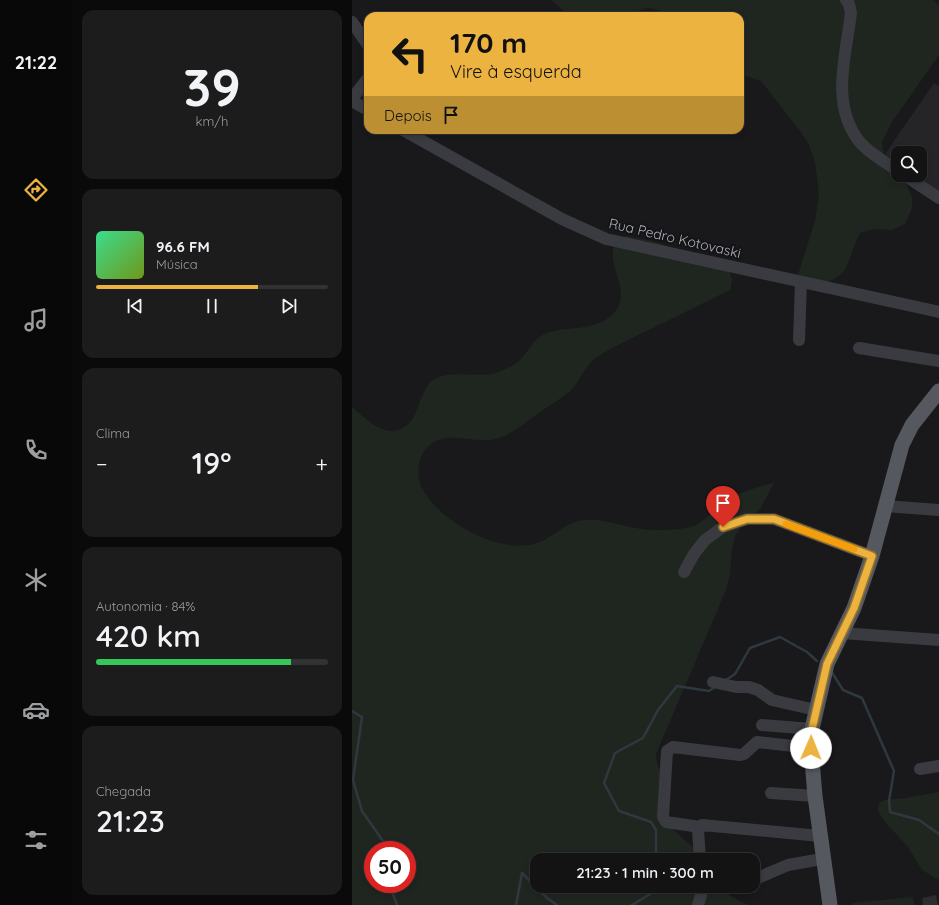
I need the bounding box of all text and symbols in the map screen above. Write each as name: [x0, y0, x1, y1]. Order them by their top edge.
text: 170 m: [450, 25, 527, 60]
icon: left: [384, 28, 436, 80]
text: 21:22: [15, 51, 57, 74]
text: 39: [183, 54, 241, 119]
text: Vire à esquerda: [450, 60, 582, 83]
icon: arrive: [440, 104, 462, 126]
text: Depois: [384, 106, 432, 125]
text: km/h: [196, 113, 228, 129]
map controls: [891, 146, 927, 182]
button: search: [891, 146, 927, 182]
icon: directions: [22, 176, 50, 204]
street label: Rua Pedro Kotovaski: [607, 214, 743, 262]
text: 96.6 FM: [156, 237, 210, 256]
text: Música: [156, 256, 198, 272]
icon: previous: [124, 295, 146, 317]
icon: pause: [201, 295, 223, 317]
icon: next: [278, 295, 300, 317]
icon: music: [22, 306, 50, 334]
text: Clima: [96, 425, 130, 441]
icon: phone: [22, 436, 50, 464]
text: 19°: [192, 444, 231, 482]
text: −: [96, 450, 107, 478]
text: +: [316, 450, 328, 478]
pin: [706, 486, 740, 527]
icon: arrive: [712, 492, 734, 514]
icon: climate: [22, 566, 50, 594]
text: Autonomia · 84%: [96, 598, 195, 614]
text: 420 km: [96, 617, 201, 655]
icon: car: [22, 696, 50, 724]
position arrow: [790, 727, 832, 769]
text: Chegada: [96, 783, 151, 799]
text: 21:23: [96, 802, 165, 840]
icon: filters: [22, 826, 50, 854]
speed limit sign: 50: [364, 841, 416, 893]
text: 21:23 · 1 min · 300 m: [576, 863, 714, 882]

